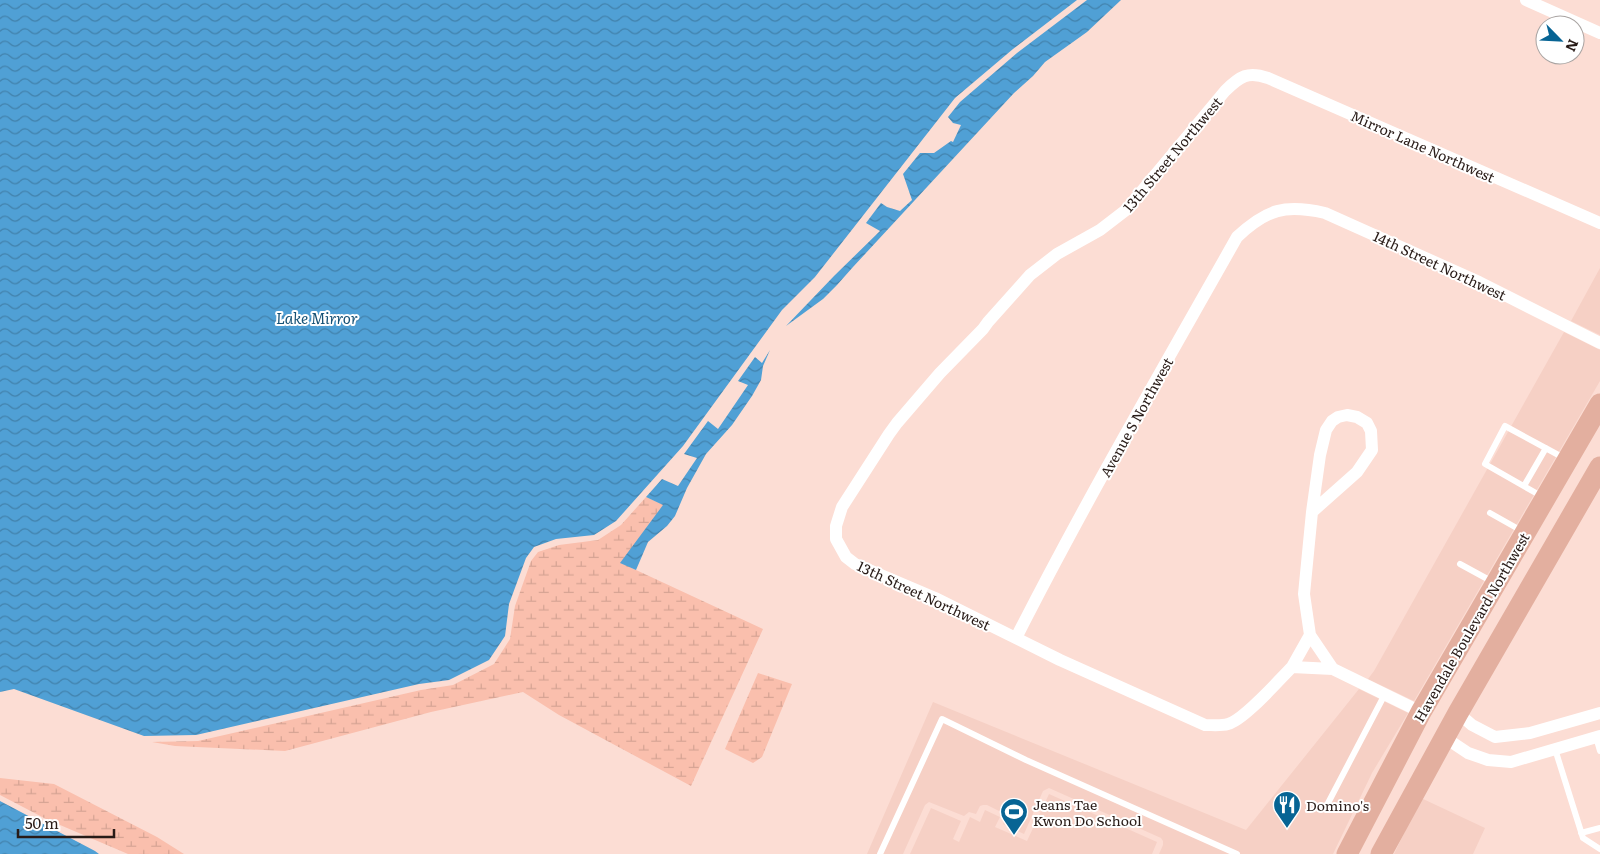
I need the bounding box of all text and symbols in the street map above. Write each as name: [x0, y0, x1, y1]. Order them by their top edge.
north arrow: [1535, 15, 1585, 65]
text: N: [1561, 36, 1584, 55]
street label: 13th Street Northwest: [1118, 92, 1226, 216]
street label: Mirror Lane Northwest: [1348, 105, 1498, 187]
street label: 14th Street Northwest: [1370, 225, 1510, 305]
water label: Lake Mirror: [276, 306, 358, 329]
street label: Avenue S Northwest: [1095, 353, 1177, 480]
street label: Havendale Boulevard Northwest: [1408, 528, 1534, 725]
street label: 13th Street Northwest: [854, 555, 994, 635]
restaurant icon: Domino's: [1272, 790, 1302, 829]
place label: Jeans Tae Kwon Do School: [1033, 794, 1142, 830]
place label: Domino's: [1306, 795, 1369, 815]
sports icon: Jeans Tae Kwon Do School: [999, 797, 1029, 836]
scale bar: [18, 806, 114, 838]
text: 50 m: [25, 811, 59, 834]

